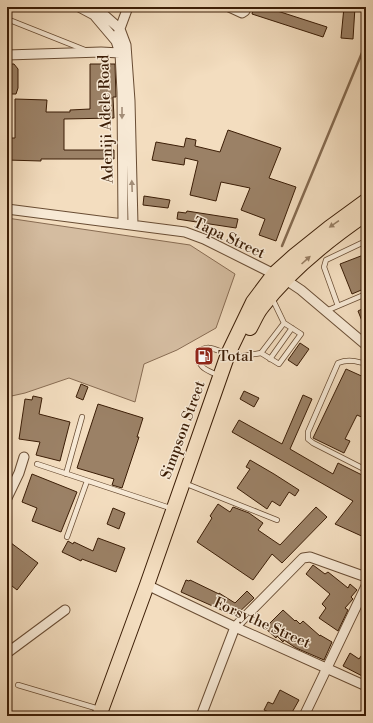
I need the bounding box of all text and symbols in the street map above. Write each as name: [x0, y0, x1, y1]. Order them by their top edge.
street label: Adeniji Adele Road: [94, 54, 118, 185]
one-way arrow: [119, 107, 125, 120]
one-way arrow: [129, 180, 136, 192]
street label: Tapa Street: [190, 213, 269, 263]
one-way arrow: [329, 220, 339, 228]
one-way arrow: [301, 256, 312, 265]
fuel station icon: Total: [193, 345, 215, 367]
place label: Total: [218, 347, 254, 366]
street label: Simpson Street: [156, 378, 210, 482]
street label: Forsythe Street: [211, 593, 314, 653]

